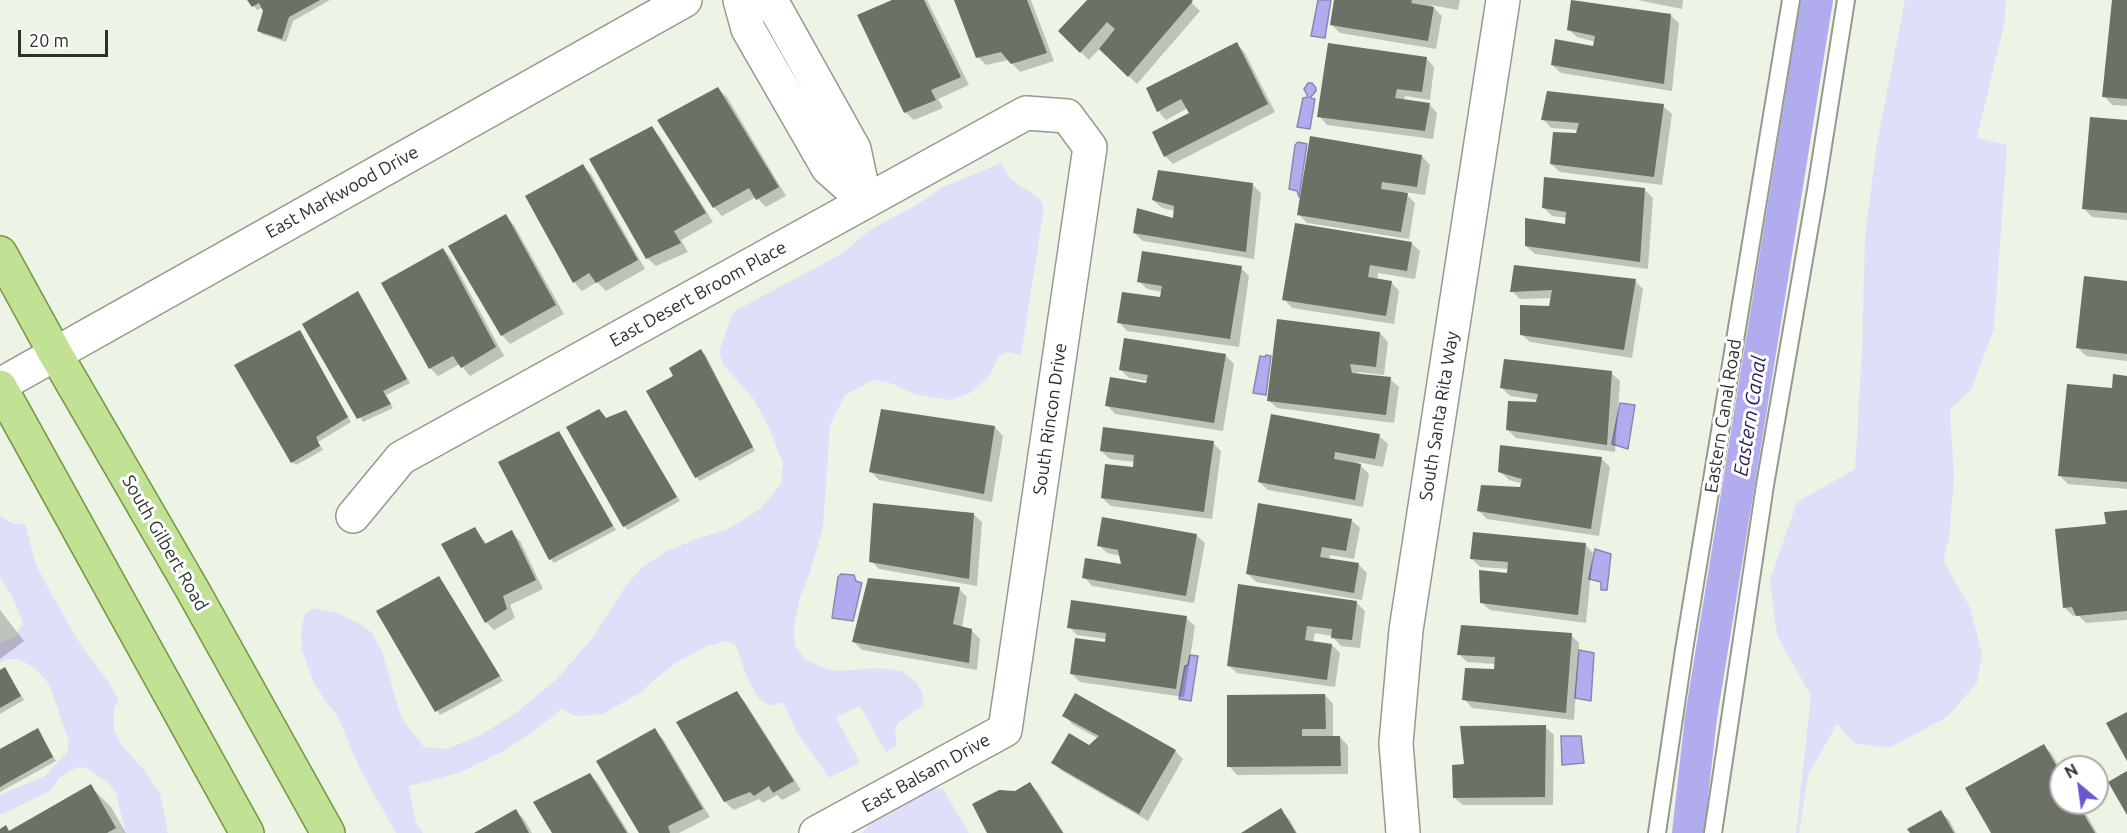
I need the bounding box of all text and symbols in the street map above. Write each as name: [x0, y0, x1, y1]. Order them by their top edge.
scale bar: [21, 18, 111, 56]
text: 20 m: [29, 30, 69, 50]
street label: East Markwood Drive: [262, 141, 422, 243]
street label: East Desert Broom Place: [606, 236, 790, 352]
street label: South Santa Rita Way: [1415, 330, 1463, 502]
street label: Eastern Canal Road: [1700, 338, 1746, 494]
street label: South Rincon Drive: [1029, 342, 1071, 496]
water label: Eastern Canal: [1729, 354, 1771, 478]
street label: South Gilbert Road: [117, 471, 213, 615]
street label: East Balsam Drive: [858, 729, 994, 817]
north arrow: [2049, 755, 2109, 815]
text: N: [2062, 760, 2081, 782]

